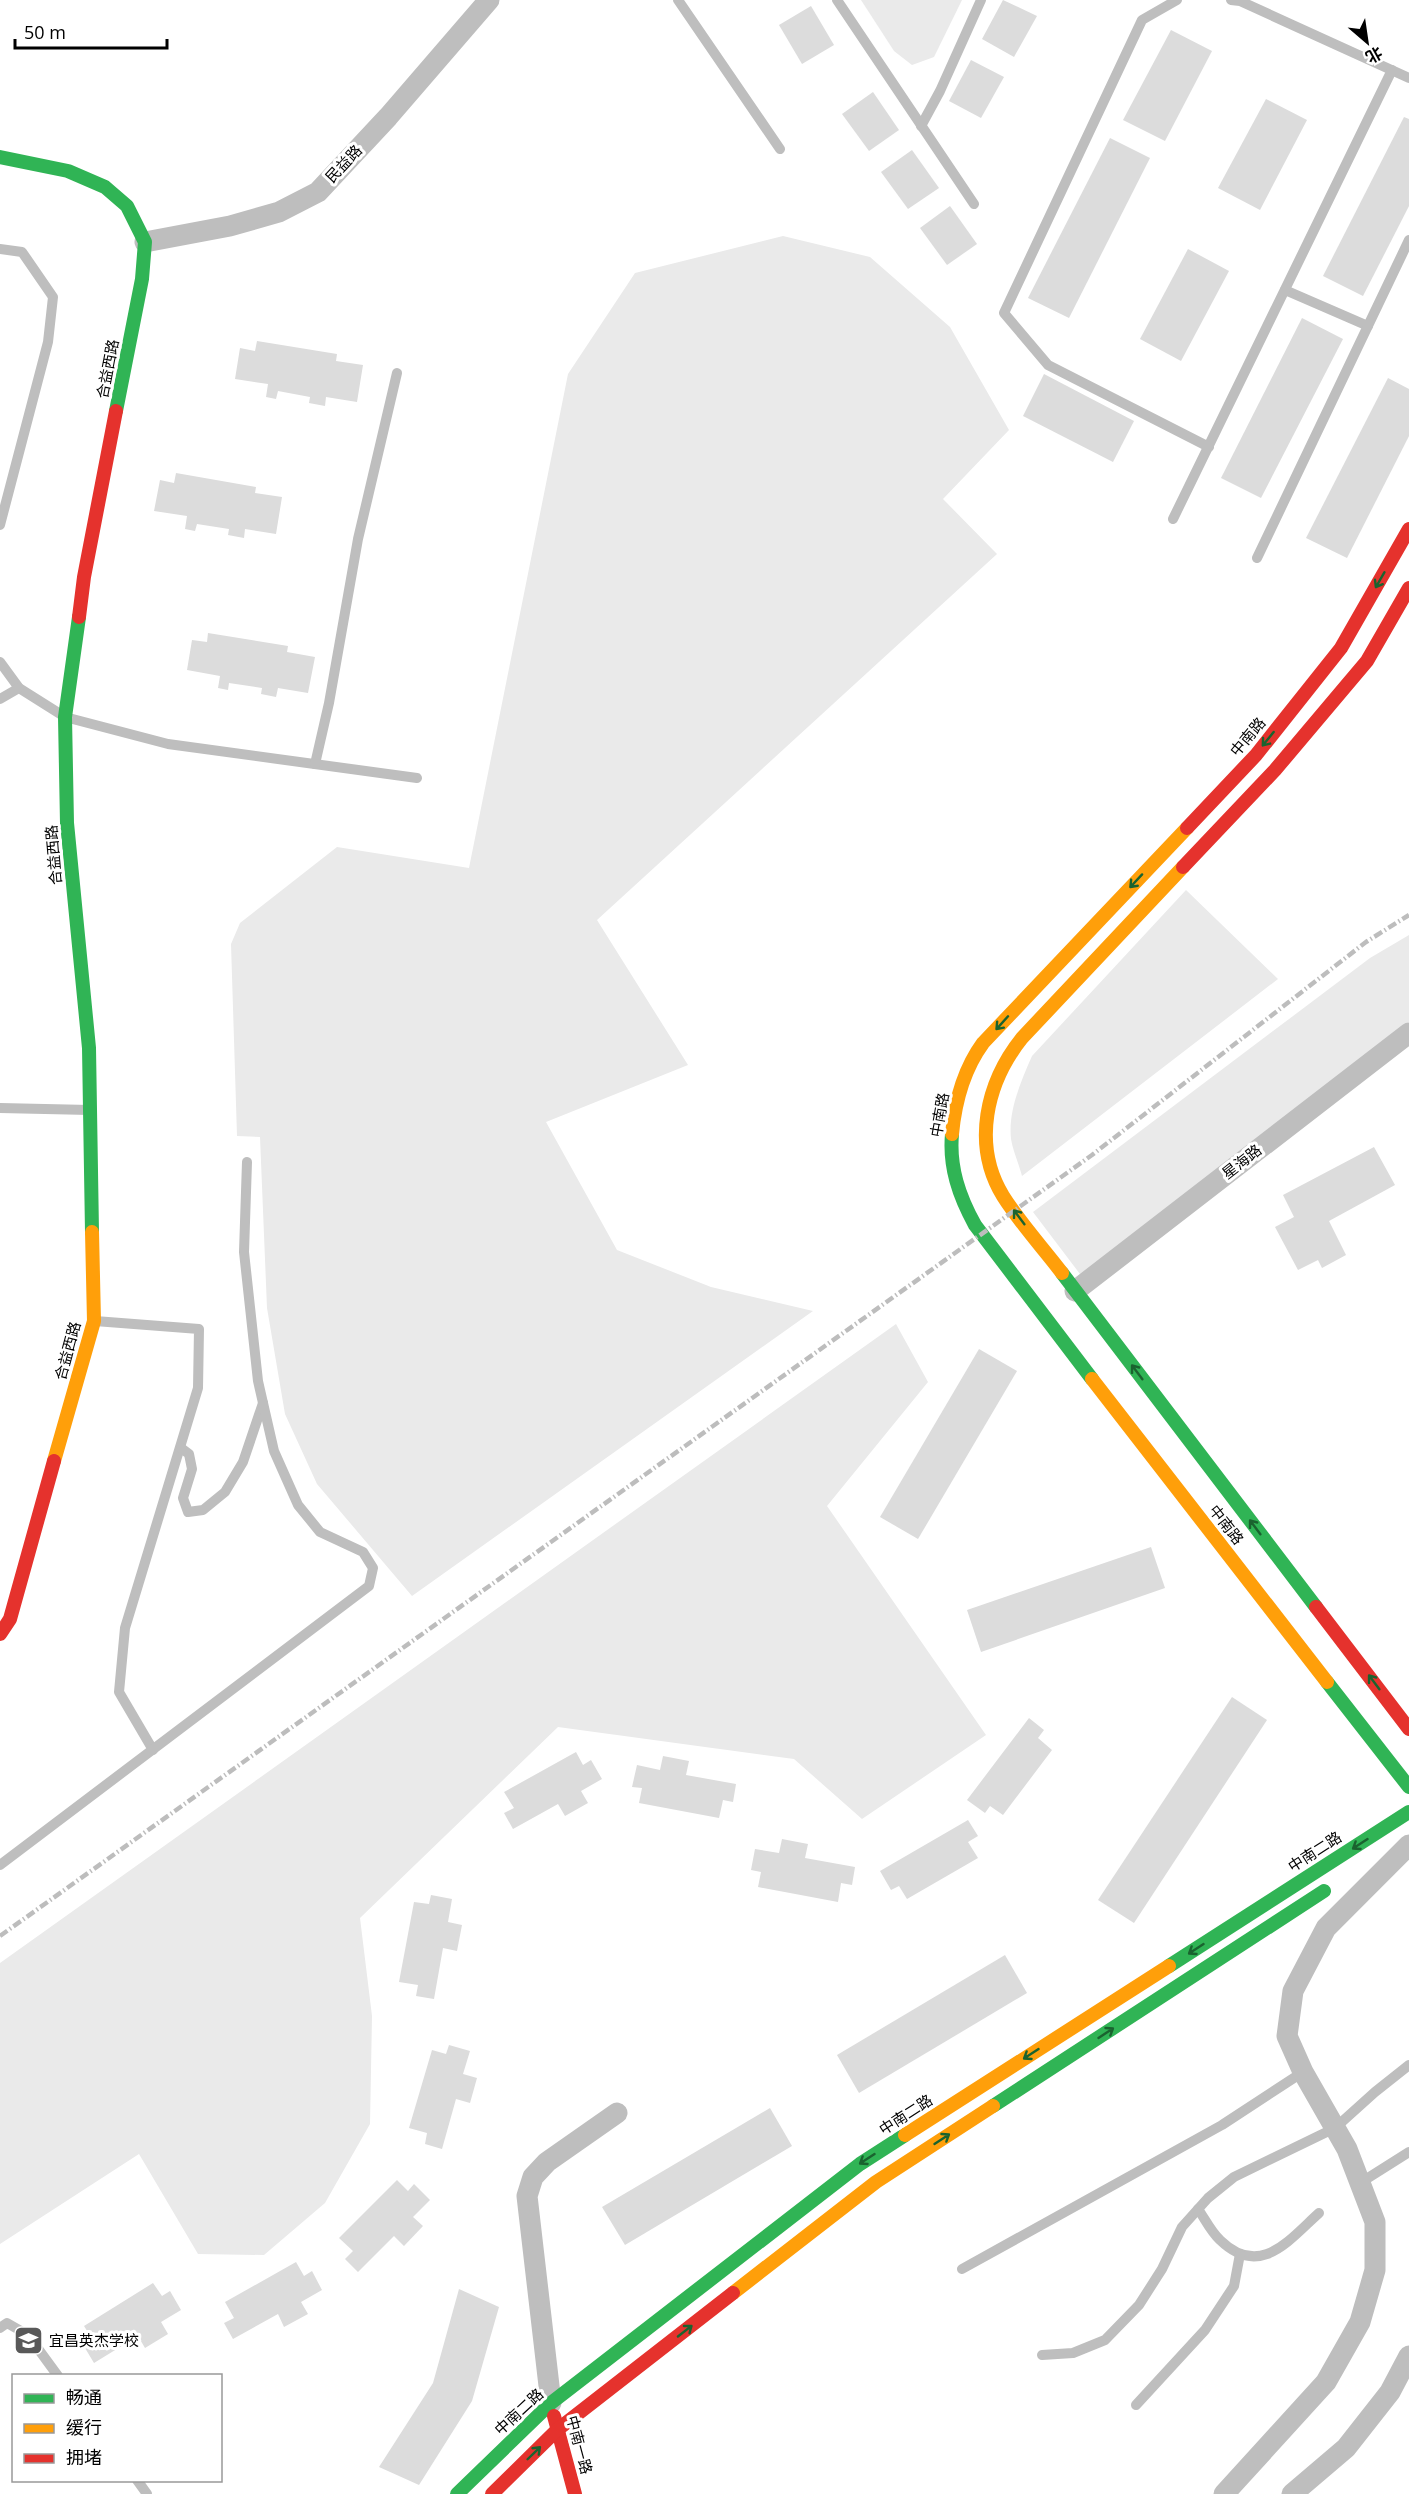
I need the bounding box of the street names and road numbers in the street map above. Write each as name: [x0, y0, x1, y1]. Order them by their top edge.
street label: 民益路: [321, 140, 366, 187]
street label: 合益西路: [91, 337, 123, 400]
street label: 中南路: [1225, 713, 1269, 760]
street label: 合益西路: [40, 824, 66, 886]
street label: 中南路: [925, 1091, 953, 1139]
street label: 星海路: [1217, 1139, 1265, 1183]
street label: 合益西路: [50, 1319, 84, 1382]
street label: 中南路: [1205, 1500, 1249, 1548]
street label: 中南二路: [1284, 1826, 1345, 1876]
street label: 中南二路: [875, 2089, 936, 2139]
street label: 中南二路: [490, 2383, 547, 2439]
street label: 中南一路: [563, 2413, 597, 2476]

